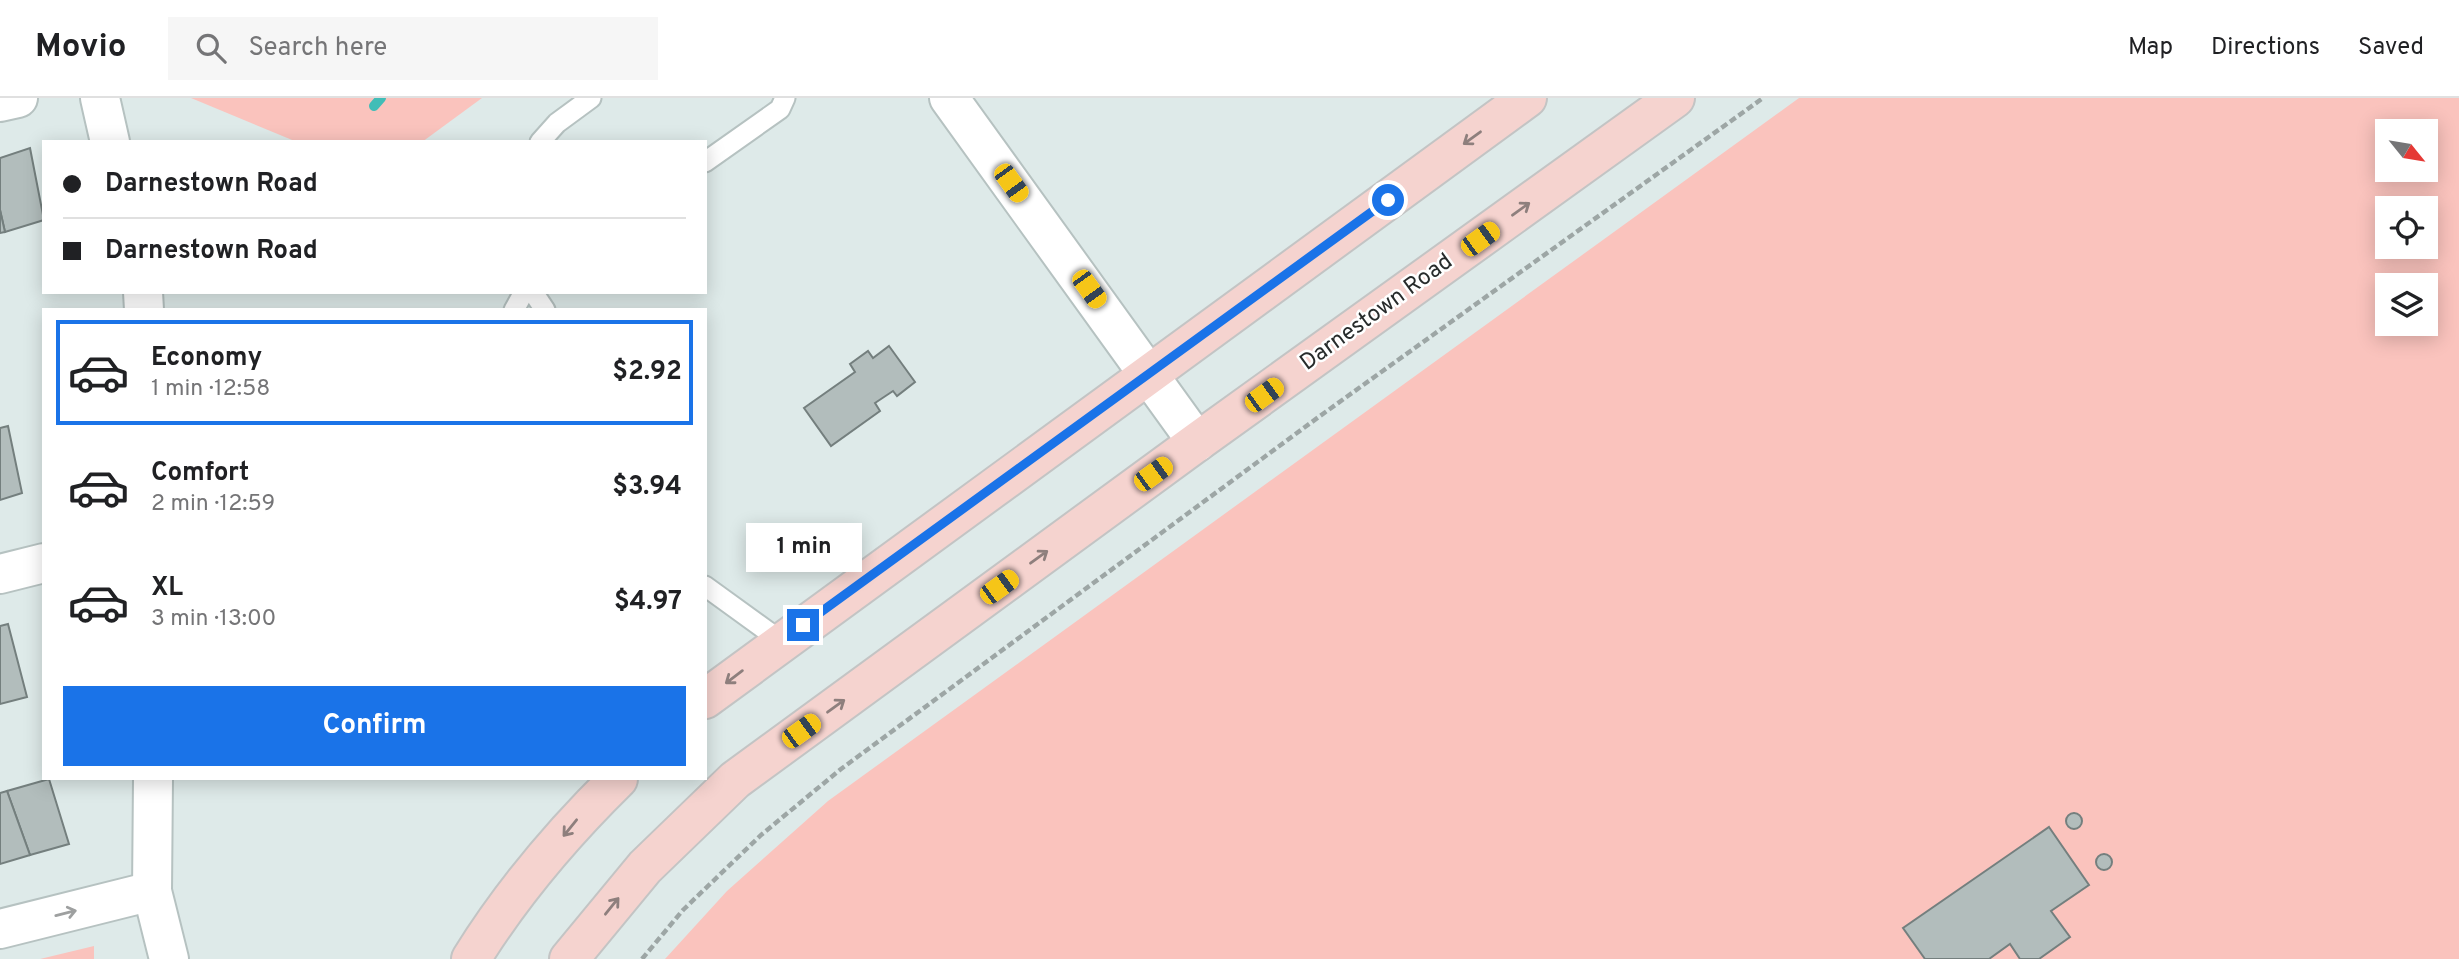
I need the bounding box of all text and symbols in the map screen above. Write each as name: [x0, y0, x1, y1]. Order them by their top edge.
search box: [168, 17, 658, 80]
text: Movio: [35, 27, 126, 69]
icon: search: [192, 29, 230, 67]
text: Search here: [248, 32, 387, 65]
text: Map: [2128, 33, 2173, 63]
text: Directions: [2211, 33, 2320, 63]
text: Saved: [2358, 33, 2424, 63]
north arrow: [2375, 119, 2438, 182]
map controls: [2375, 119, 2438, 336]
one-way arrow: [1463, 131, 1482, 146]
car: [991, 160, 1032, 206]
text: Darnestown Road: [105, 168, 318, 201]
route start: [1372, 184, 1404, 216]
button: locate: [2375, 196, 2438, 259]
one-way arrow: [1511, 202, 1530, 216]
car: [1457, 218, 1504, 260]
text: Darnestown Road: [105, 235, 318, 268]
street label: Darnestown Road: [1295, 248, 1459, 378]
car: [1069, 266, 1110, 312]
button: layers: [2375, 273, 2438, 336]
icon: car: [67, 341, 130, 404]
text: Economy: [151, 342, 262, 375]
text: $2.92: [612, 356, 682, 389]
car: [1241, 374, 1288, 416]
text: 1 min · 12:58: [151, 375, 270, 404]
car: [1130, 453, 1177, 495]
icon: car: [67, 456, 130, 519]
text: Comfort: [151, 457, 249, 490]
text: $3.94: [612, 471, 682, 504]
text: 2 min · 12:59: [151, 490, 275, 519]
callout: 1 min: [745, 524, 861, 573]
text: 1 min: [776, 533, 832, 562]
one-way arrow: [1029, 550, 1048, 565]
car: [976, 566, 1023, 608]
icon: car: [67, 571, 130, 634]
text: XL: [151, 572, 183, 605]
text: $4.97: [614, 586, 682, 619]
text: 3 min · 13:00: [151, 605, 276, 634]
route end: [787, 609, 819, 641]
one-way arrow: [726, 669, 744, 684]
button: Confirm: [63, 686, 686, 766]
one-way arrow: [826, 699, 845, 714]
car: [778, 710, 825, 752]
one-way arrow: [563, 818, 578, 836]
one-way arrow: [605, 898, 620, 916]
one-way arrow: [55, 905, 77, 918]

